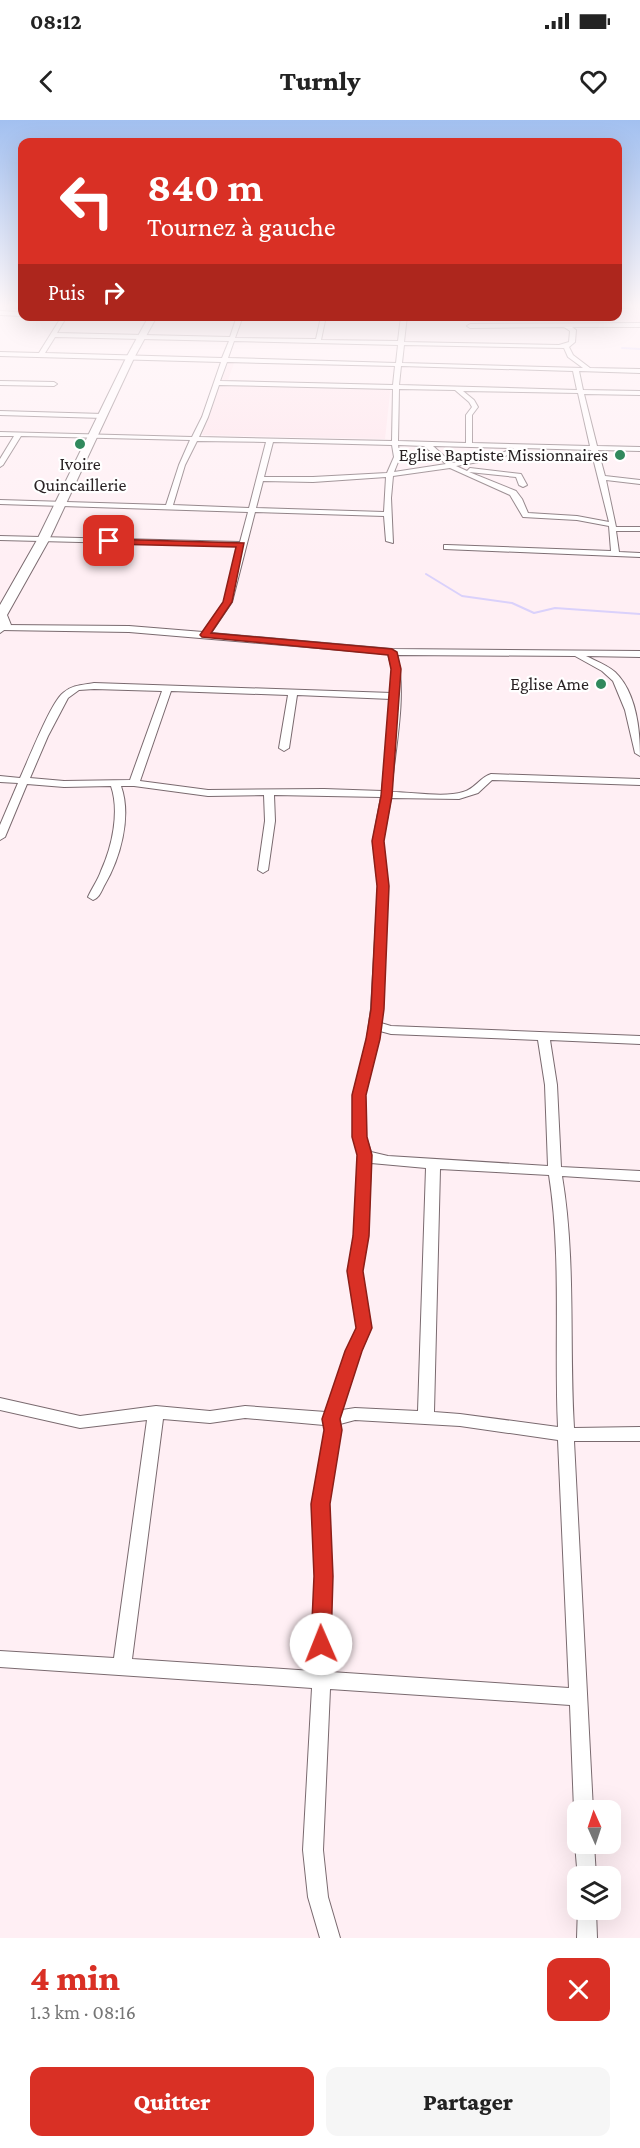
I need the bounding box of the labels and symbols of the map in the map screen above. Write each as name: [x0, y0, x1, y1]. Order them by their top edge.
marker: Ivoire Quincaillerie: [73, 437, 87, 451]
place label: Eglise Baptiste Missionnaires: [399, 445, 608, 465]
marker: Eglise Baptiste Missionnaires: [613, 448, 627, 462]
place label: Ivoire Quincaillerie: [34, 454, 127, 495]
pin: [83, 515, 134, 566]
place label: Eglise Ame: [510, 674, 589, 694]
marker: Eglise Ame: [594, 677, 608, 691]
position arrow: [289, 1612, 353, 1676]
north arrow: [567, 1800, 621, 1854]

